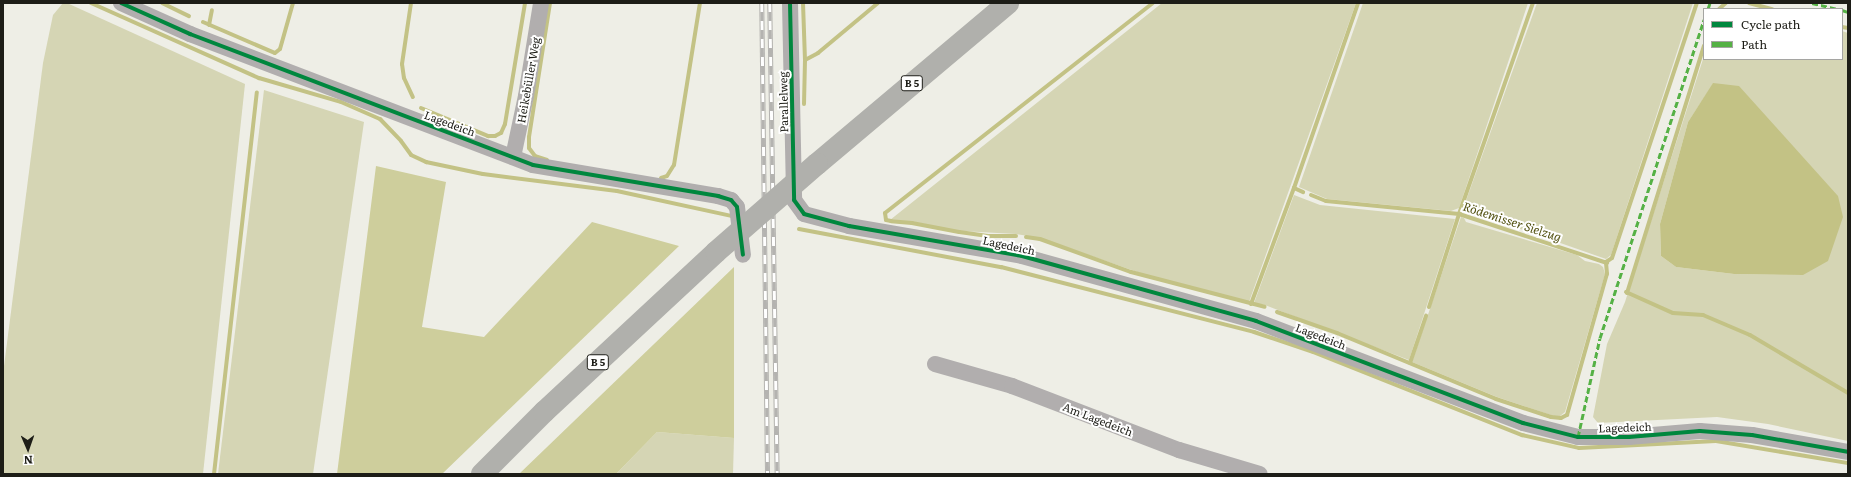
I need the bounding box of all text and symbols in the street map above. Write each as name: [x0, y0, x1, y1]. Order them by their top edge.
legend: [1703, 8, 1843, 60]
text: Cycle path: [1741, 15, 1801, 33]
text: Path: [1741, 35, 1767, 53]
street label: Heikebüller Weg: [514, 36, 542, 124]
street label: Parallelweg: [776, 71, 790, 133]
road number: B 5: [900, 75, 924, 91]
street label: Lagedeich: [423, 108, 477, 138]
water label: Rödemisser Sielzug: [1461, 199, 1563, 245]
street label: Lagedeich: [982, 233, 1036, 257]
street label: Lagedeich: [1294, 320, 1348, 352]
road number: B 5: [586, 354, 610, 370]
street label: Am Lagedeich: [1061, 400, 1135, 438]
street label: Lagedeich: [1598, 419, 1652, 435]
north arrow: [8, 429, 48, 469]
text: N: [24, 453, 33, 469]

